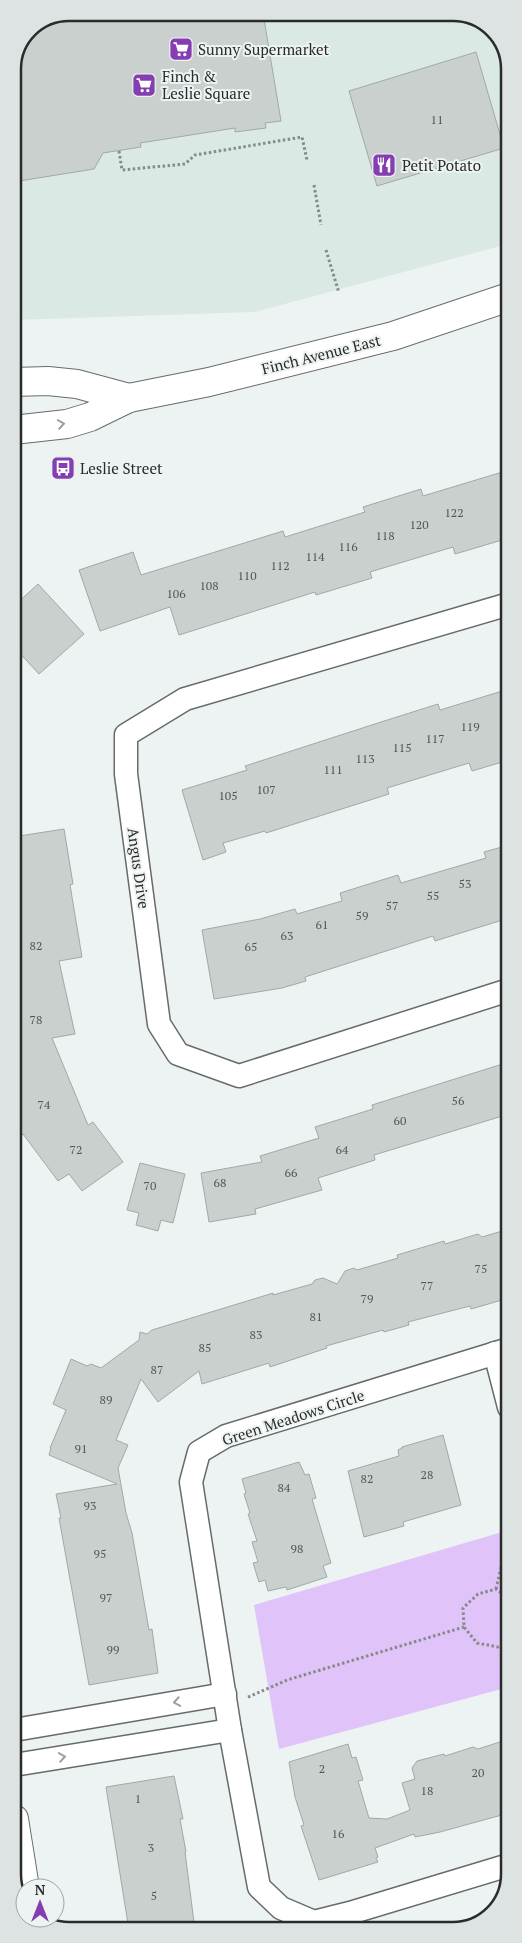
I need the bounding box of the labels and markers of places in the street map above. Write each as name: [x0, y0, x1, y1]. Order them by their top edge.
supermarket icon: Sunny Supermarket: [168, 36, 194, 62]
place label: Sunny Supermarket: [198, 39, 330, 59]
place label: Finch & Leslie Square: [162, 66, 250, 103]
supermarket icon: Finch & Leslie Square: [131, 72, 157, 98]
restaurant icon: Petit Potato: [371, 152, 397, 178]
place label: Petit Potato: [402, 155, 481, 175]
bus stop icon: Leslie Street: [50, 455, 76, 481]
place label: Leslie Street: [80, 458, 163, 478]

